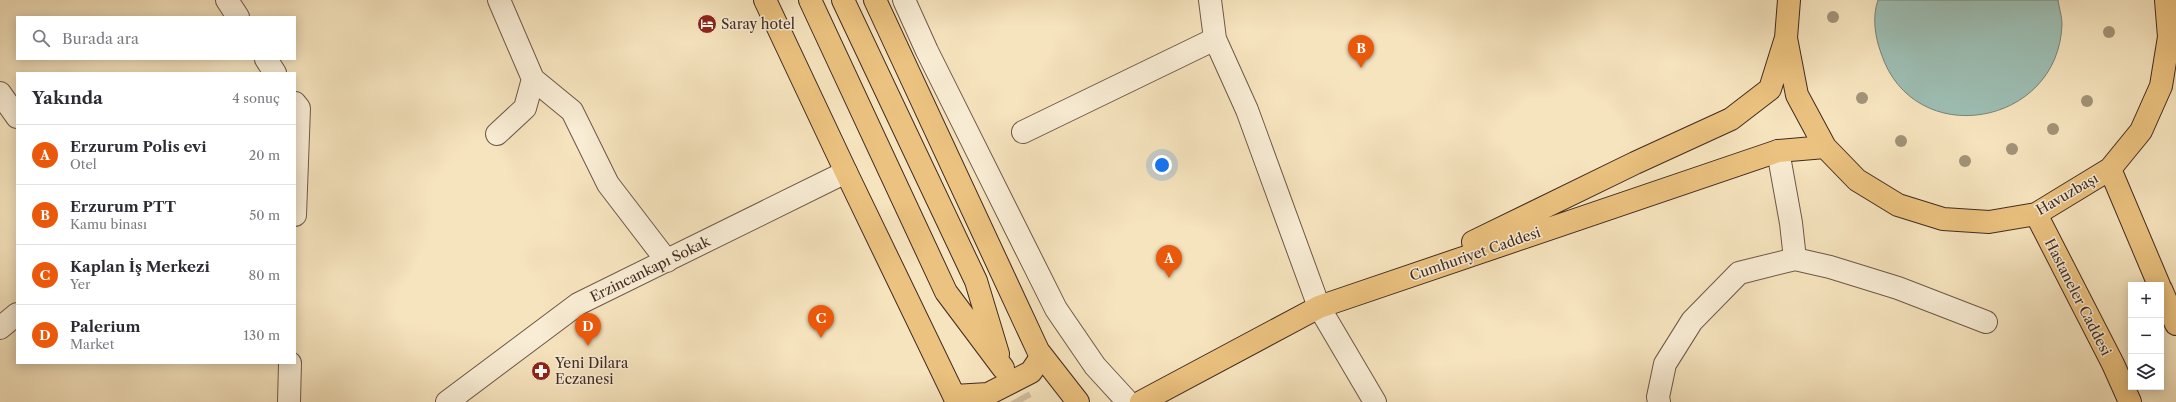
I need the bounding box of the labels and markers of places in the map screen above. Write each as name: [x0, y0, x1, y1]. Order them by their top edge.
hotel icon: Saray hotel: [696, 13, 718, 35]
place label: Saray hotel: [721, 15, 795, 33]
pin: B: [1348, 35, 1374, 68]
pin: A: [1156, 245, 1182, 278]
pin: C: [808, 305, 834, 338]
pin: D: [575, 313, 601, 346]
place label: Yeni Dilara Eczanesi: [554, 354, 629, 388]
pharmacy icon: Yeni Dilara Eczanesi: [530, 360, 552, 382]

